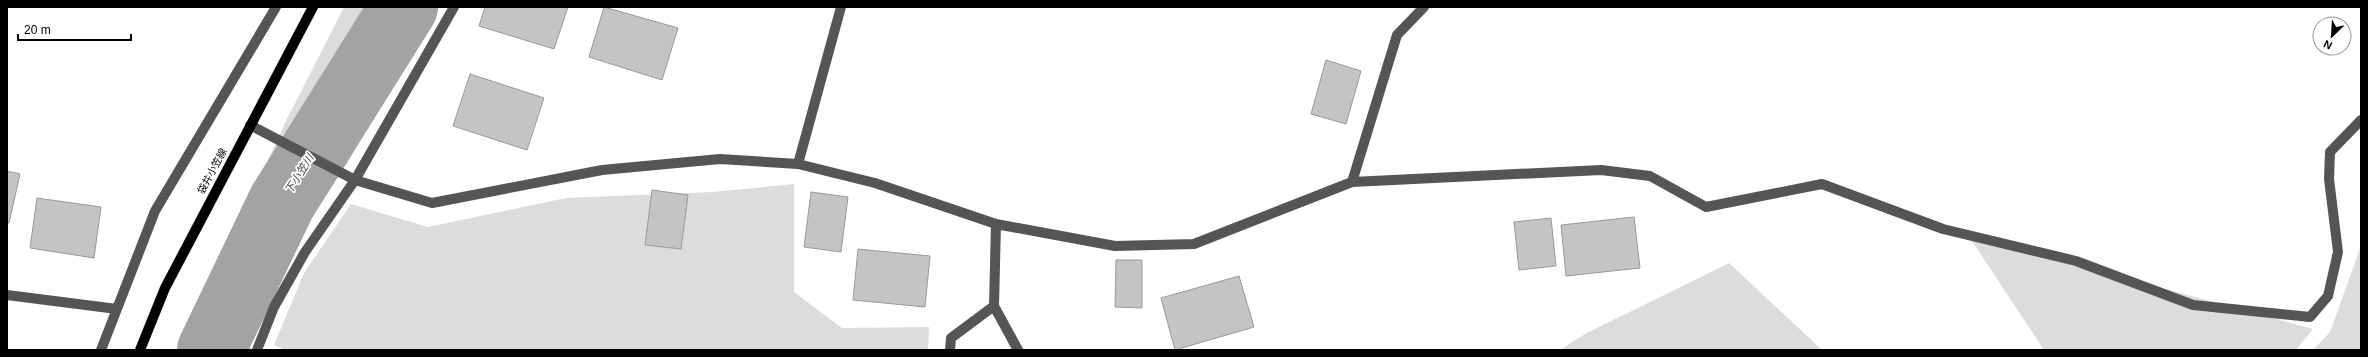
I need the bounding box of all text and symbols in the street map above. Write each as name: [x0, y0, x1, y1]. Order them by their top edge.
scale bar: [18, 16, 131, 42]
north arrow: [2312, 16, 2352, 56]
text: 20 m: [24, 23, 51, 37]
text: N: [2322, 38, 2334, 52]
street label: 袋井小笠線: [195, 146, 229, 196]
water label: 下小笠川: [282, 151, 316, 196]

